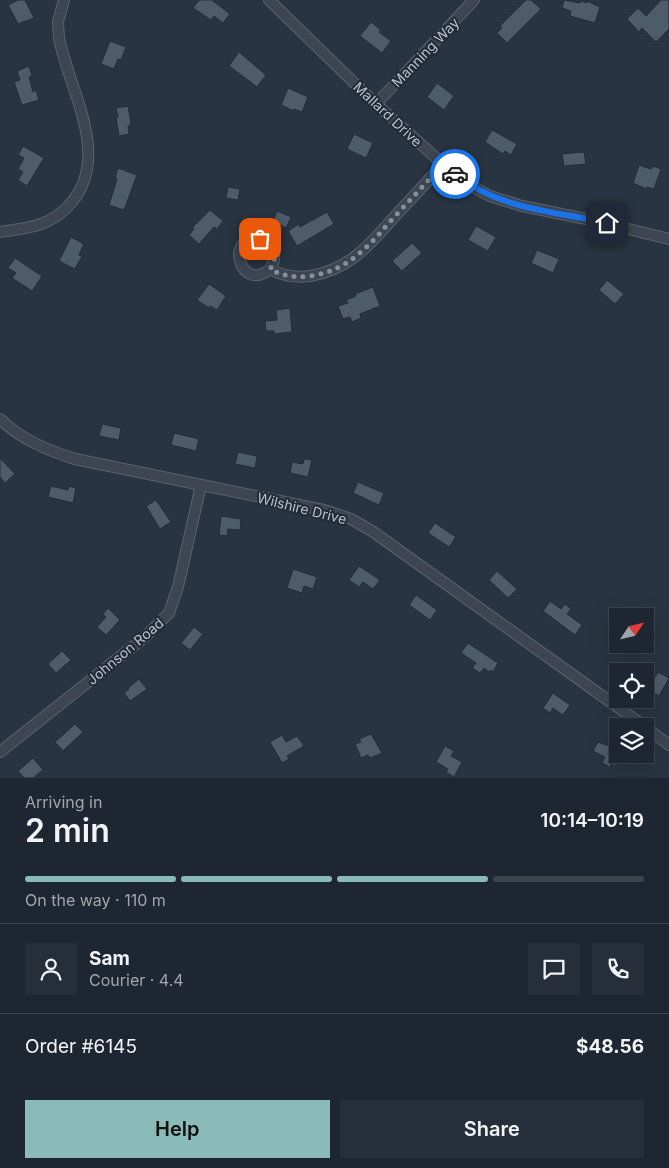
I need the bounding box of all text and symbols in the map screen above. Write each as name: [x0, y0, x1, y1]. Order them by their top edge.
street label: Manning Way: [388, 14, 462, 90]
street label: Mallard Drive: [350, 78, 426, 150]
courier: [430, 149, 480, 199]
icon: car: [441, 160, 469, 188]
pin: [586, 202, 628, 244]
icon: home: [593, 209, 621, 237]
pin: [239, 218, 281, 260]
icon: bag: [246, 225, 274, 253]
street label: Wilshire Drive: [256, 489, 348, 527]
north arrow: [609, 608, 654, 652]
map controls: [609, 608, 654, 763]
street label: Johnson Road: [83, 614, 167, 688]
button: locate: [609, 663, 654, 708]
button: layers: [609, 718, 654, 763]
text: Arriving in: [25, 792, 102, 812]
text: 10:14–10:19: [540, 809, 644, 832]
text: 2 min: [25, 811, 110, 850]
text: On the way · 110 m: [25, 890, 166, 910]
button: person: [25, 943, 77, 995]
button: chat: [528, 943, 580, 995]
button: phone: [592, 943, 644, 995]
text: Sam: [89, 947, 130, 970]
text: Courier · 4.4: [89, 970, 184, 990]
text: Order #6145: [25, 1035, 137, 1058]
text: $48.56: [576, 1035, 644, 1058]
button: Help: [25, 1100, 330, 1158]
button: Share: [340, 1100, 644, 1158]

